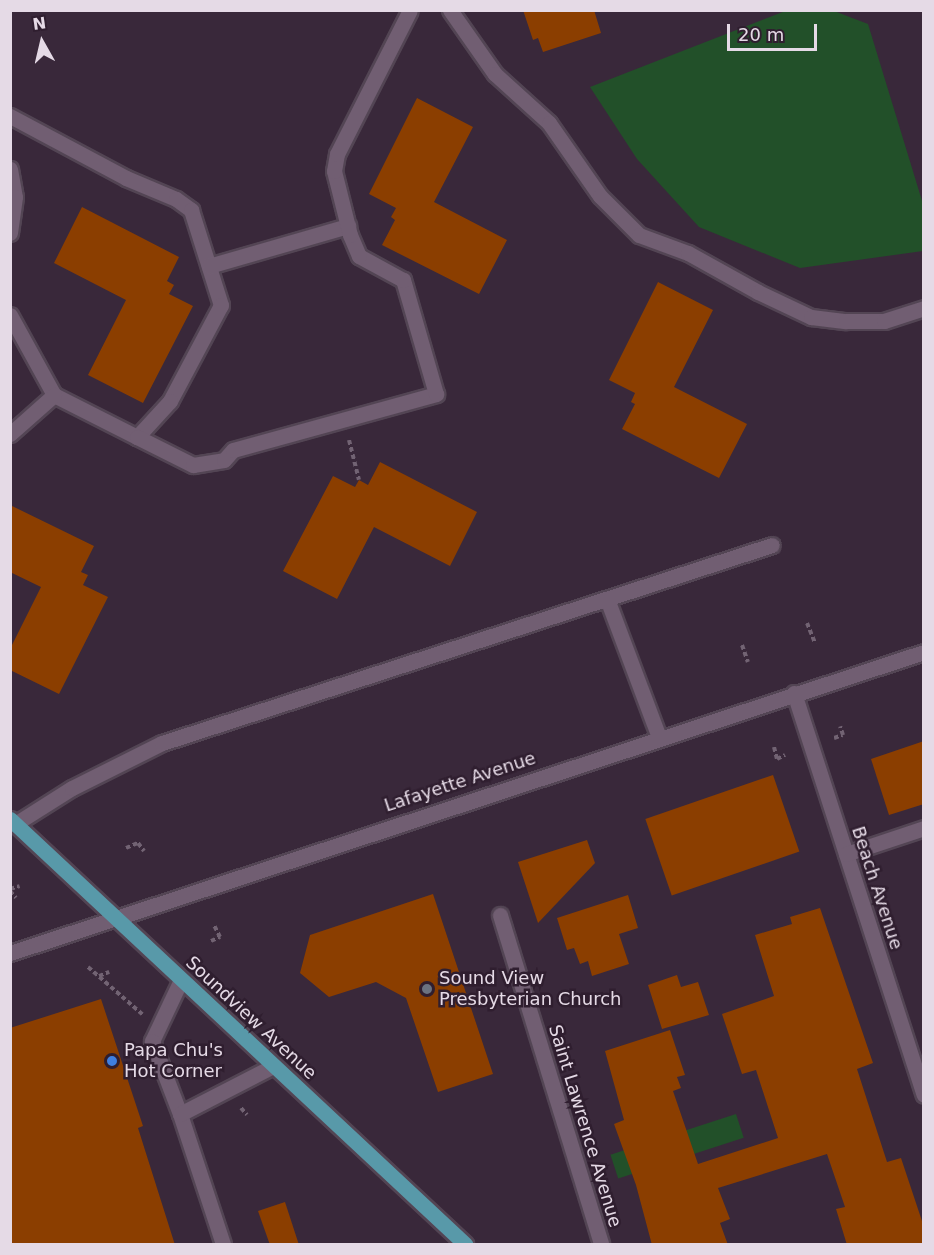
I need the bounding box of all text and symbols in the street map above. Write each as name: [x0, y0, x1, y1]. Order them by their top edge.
north arrow: [12, 12, 72, 72]
scale bar: [730, 12, 820, 50]
text: N: [31, 13, 47, 34]
text: 20 m: [738, 24, 784, 45]
street label: Lafayette Avenue: [382, 747, 538, 817]
street label: Beach Avenue: [847, 824, 907, 952]
street label: Soundview Avenue: [181, 952, 321, 1084]
place label: Sound View Presbyterian Church: [439, 968, 621, 1010]
marker: Sound View Presbyterian Church: [420, 982, 434, 996]
street label: Saint Lawrence Avenue: [544, 1022, 626, 1230]
place label: Papa Chu's Hot Corner: [124, 1040, 223, 1082]
marker: Papa Chu's Hot Corner: [105, 1054, 119, 1068]

